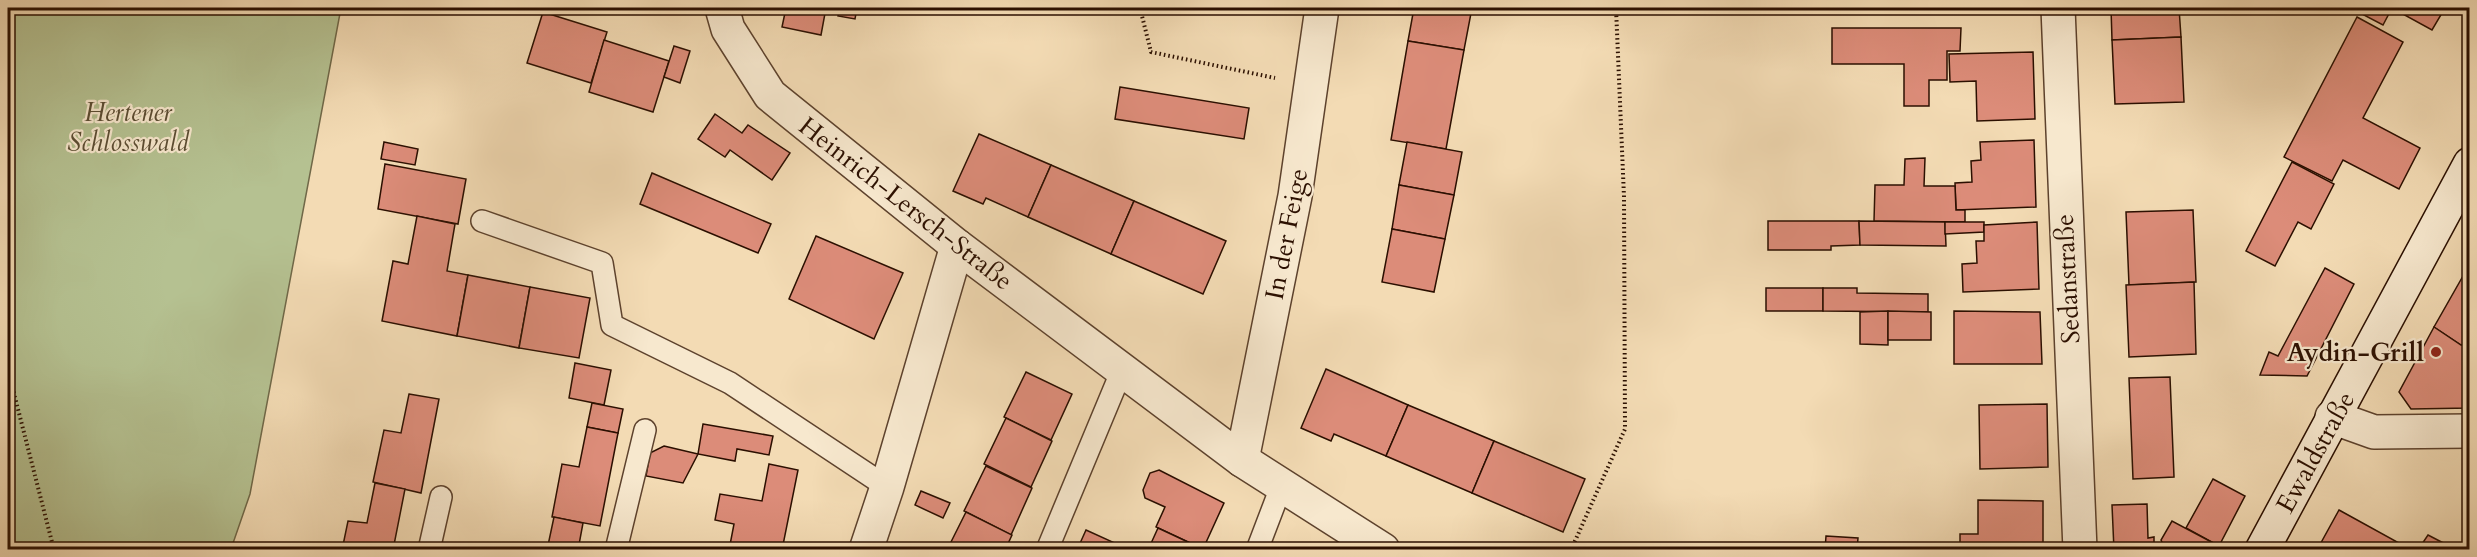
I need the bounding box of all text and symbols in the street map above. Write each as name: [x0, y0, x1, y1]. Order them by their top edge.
park label: Hertener Schlosswald: [67, 95, 190, 160]
street label: Heinrich-Lersch-Straße: [791, 109, 1020, 298]
street label: In der Feige: [1257, 165, 1316, 303]
street label: Sedanstraße: [2047, 213, 2088, 345]
place label: Aydin-Grill: [2287, 335, 2424, 370]
marker: Aydin-Grill: [2429, 345, 2443, 359]
street label: Ewaldstraße: [2268, 385, 2363, 519]

